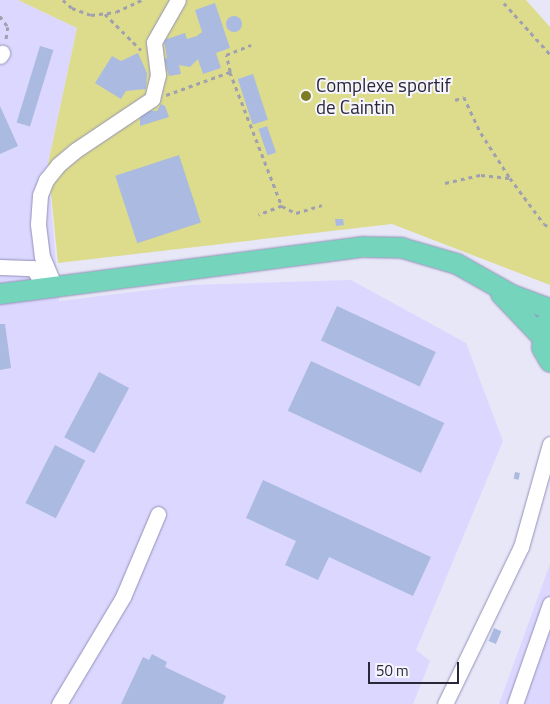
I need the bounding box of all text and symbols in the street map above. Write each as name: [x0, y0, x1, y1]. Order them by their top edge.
place label: Complexe sportif de Caintin: [316, 74, 451, 118]
marker: Complexe sportif de Caintin: [300, 90, 312, 102]
scale bar: [370, 652, 461, 684]
text: 50 m: [376, 659, 409, 682]

